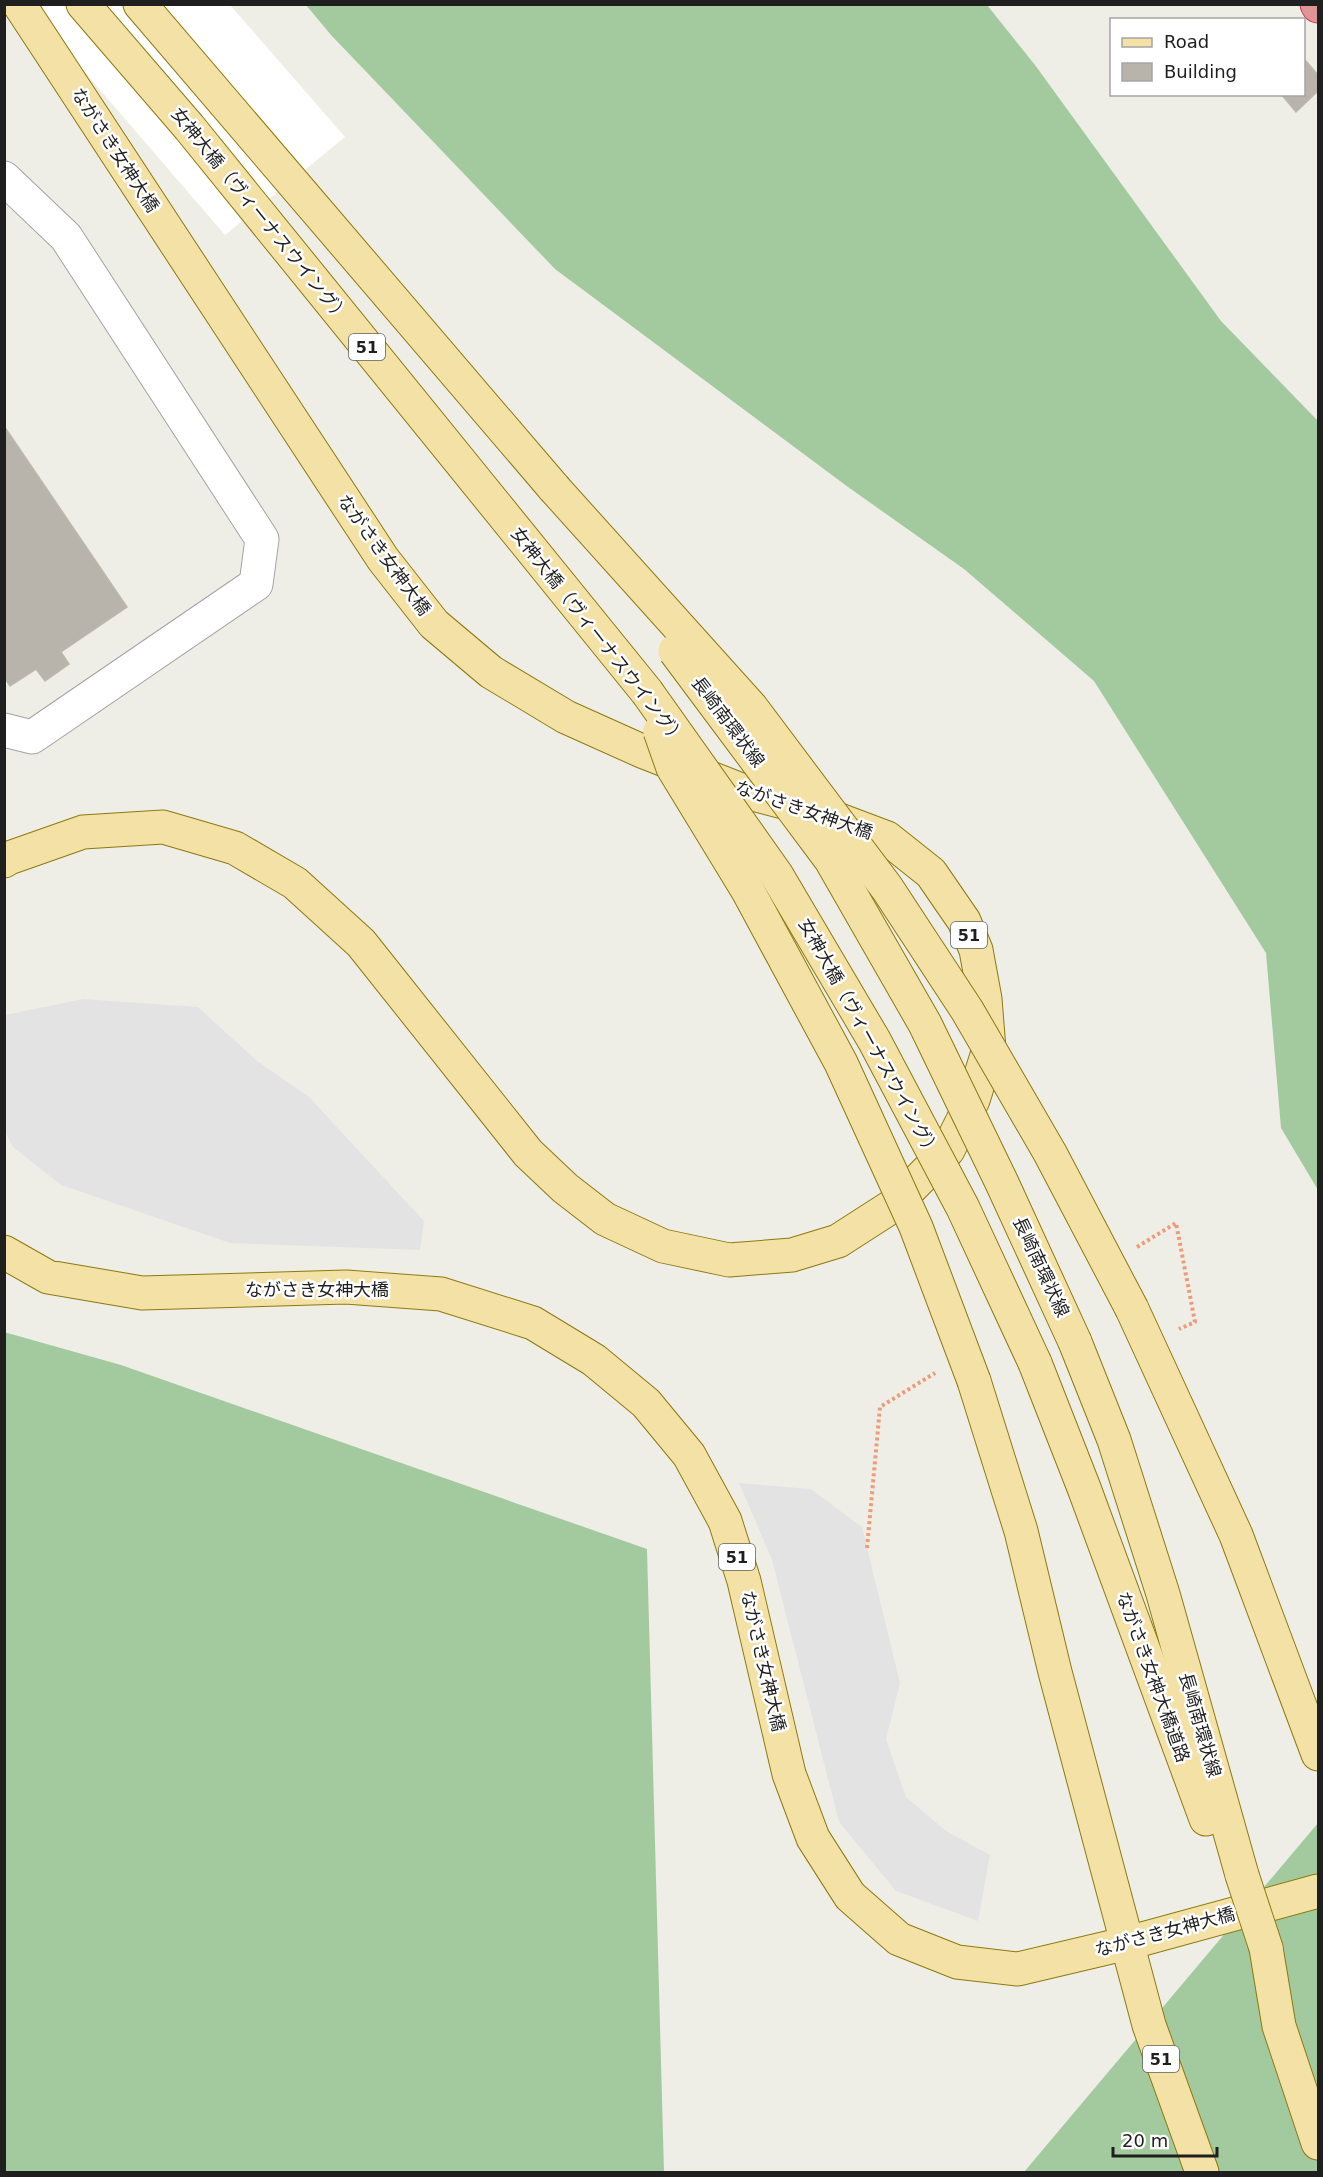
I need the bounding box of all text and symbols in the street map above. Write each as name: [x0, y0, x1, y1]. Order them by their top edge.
legend: [1110, 18, 1305, 96]
text: Road: [1164, 31, 1209, 52]
text: Building: [1164, 61, 1237, 82]
street label: ながさき女神大橋: [67, 84, 163, 216]
street label: 女神大橋（ヴィーナスウイング）: [167, 103, 354, 326]
road number: 51: [349, 334, 385, 360]
street label: ながさき女神大橋: [334, 490, 435, 619]
street label: 女神大橋（ヴィーナスウイング）: [507, 523, 690, 749]
street label: 長崎南環状線: [688, 672, 769, 771]
street label: ながさき女神大橋: [733, 776, 876, 843]
street label: 女神大橋（ヴィーナスウイング）: [795, 915, 944, 1161]
road number: 51: [951, 922, 987, 948]
street label: 長崎南環状線: [1009, 1213, 1074, 1320]
street label: ながさき女神大橋: [245, 1279, 389, 1300]
road number: 51: [719, 1544, 755, 1570]
street label: ながさき女神大橋: [737, 1588, 790, 1733]
street label: ながさき女神大橋道路: [1113, 1589, 1194, 1765]
street label: 長崎南環状線: [1176, 1670, 1225, 1780]
street label: ながさき女神大橋: [1093, 1903, 1237, 1960]
road number: 51: [1143, 2046, 1179, 2072]
scale bar: [1113, 2120, 1216, 2158]
text: 20 m: [1122, 2130, 1168, 2151]

